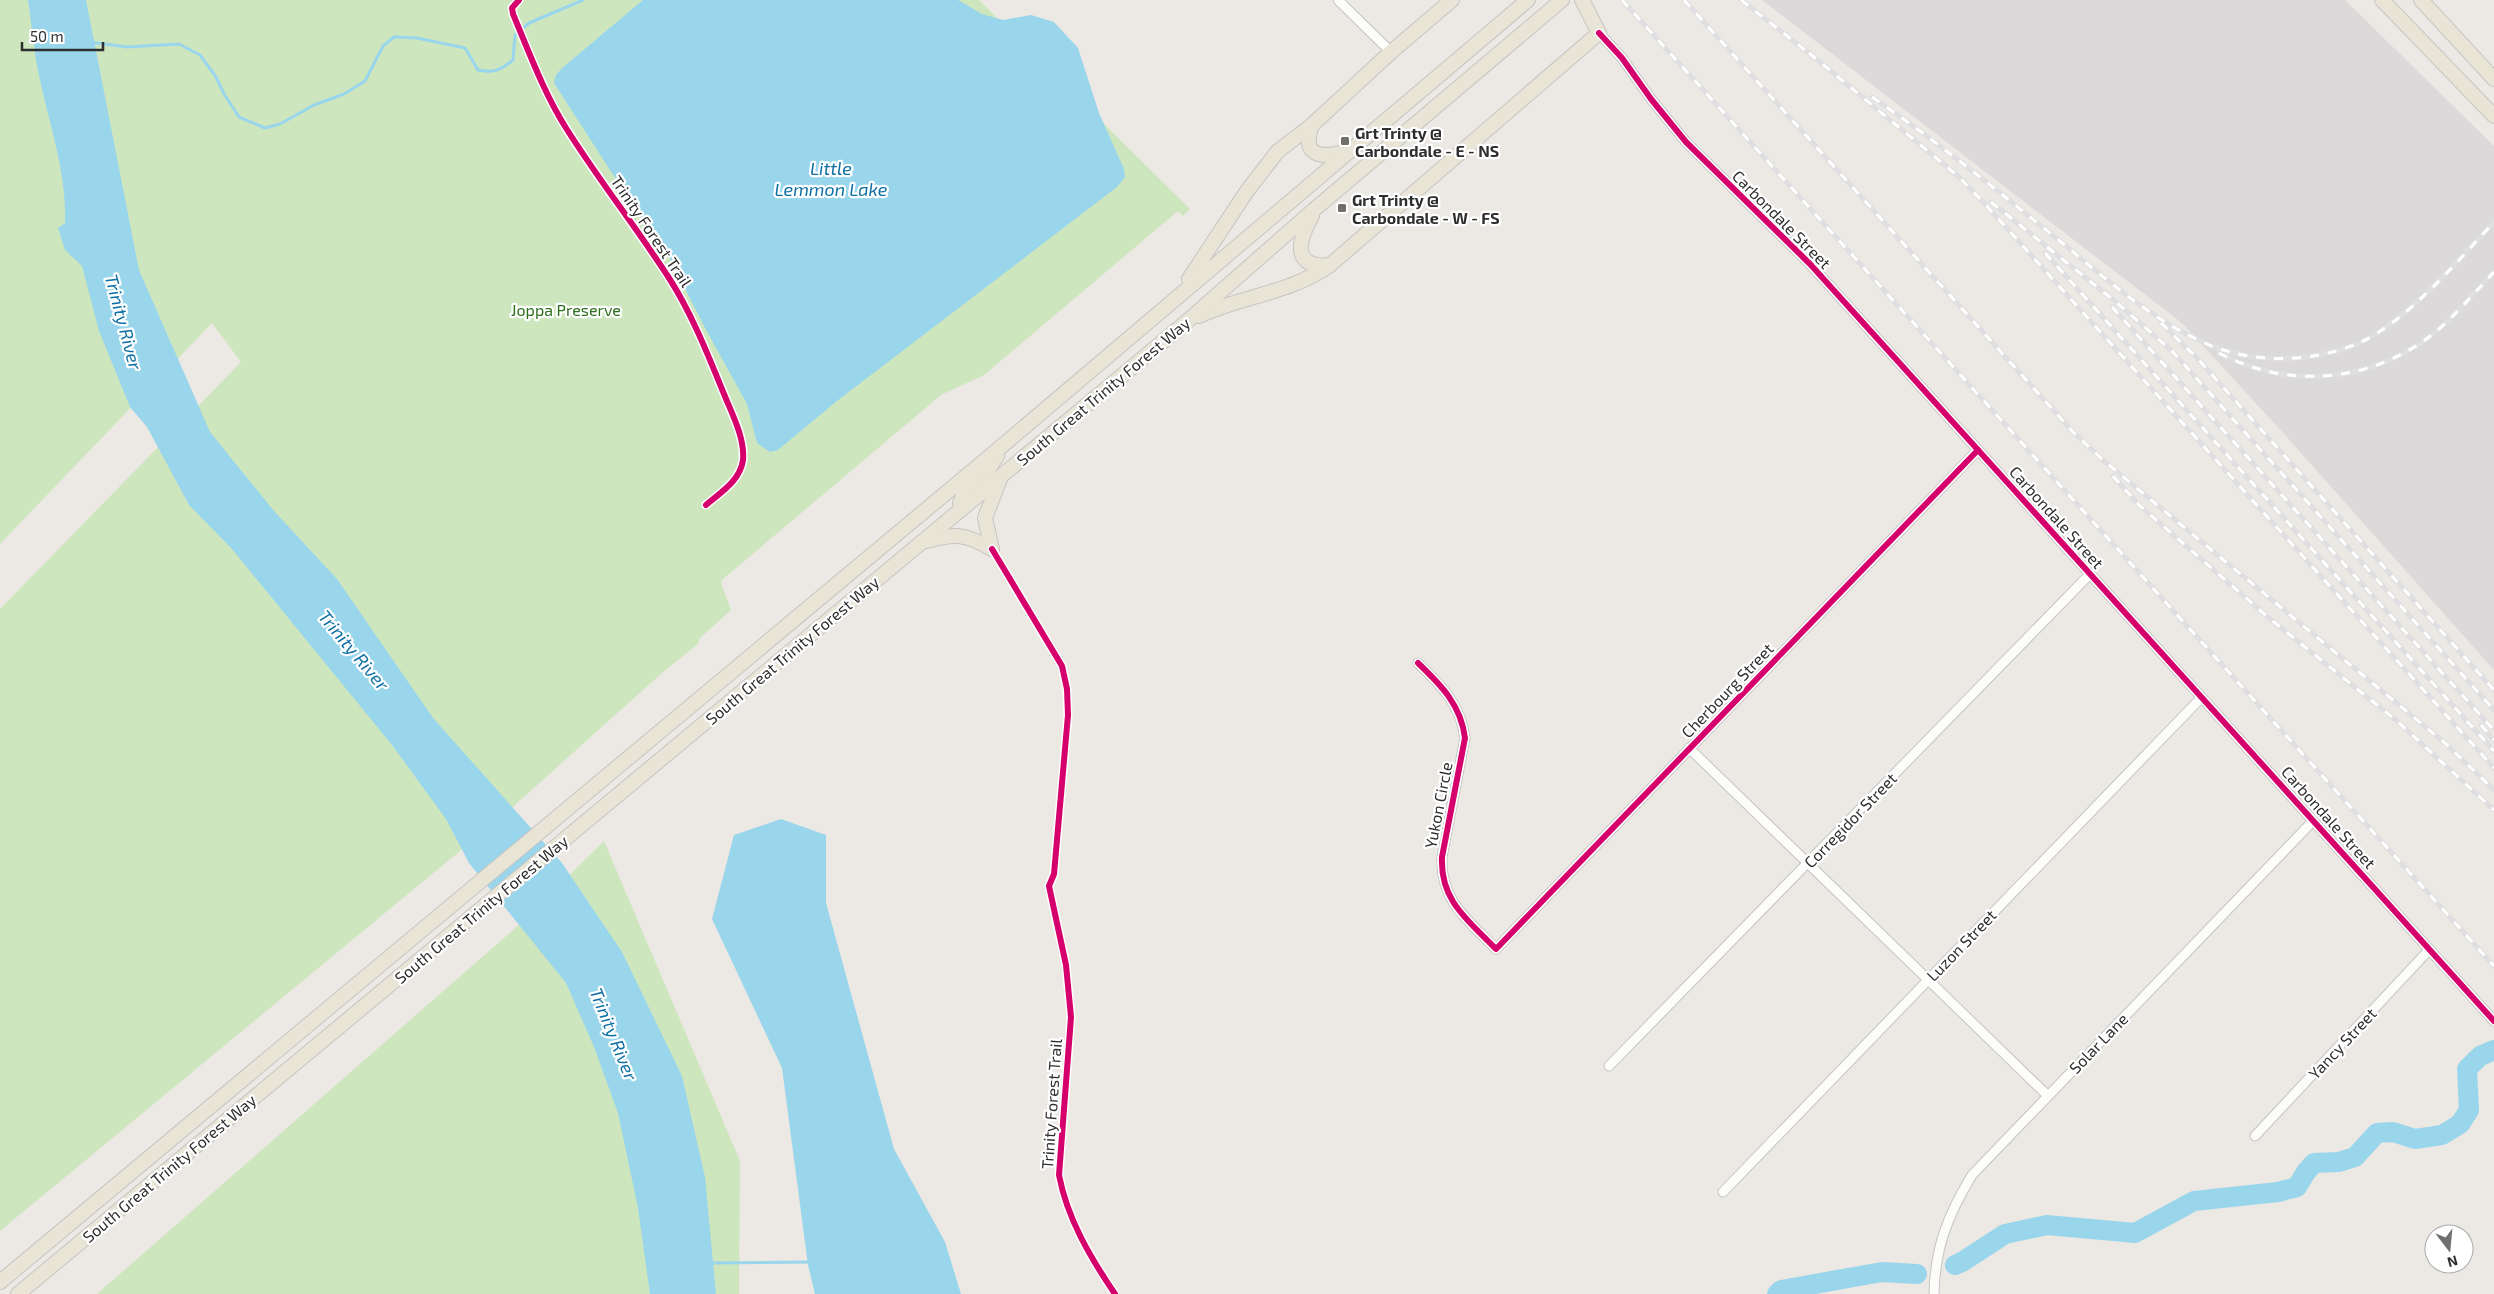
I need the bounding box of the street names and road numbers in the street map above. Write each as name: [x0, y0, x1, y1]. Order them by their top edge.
street label: Carbondale Street: [1729, 166, 1835, 272]
street label: Trinity Forest Trail: [608, 172, 697, 291]
street label: South Great Trinity Forest Way: [1012, 313, 1194, 469]
street label: Carbondale Street: [2006, 462, 2108, 572]
street label: South Great Trinity Forest Way: [701, 572, 883, 728]
street label: Cherbourg Street: [1677, 639, 1777, 741]
street label: Yukon Circle: [1420, 760, 1456, 850]
street label: Carbondale Street: [2278, 762, 2380, 872]
street label: Corregidor Street: [1800, 769, 1900, 871]
street label: South Great Trinity Forest Way: [390, 831, 572, 987]
street label: Luzon Street: [1922, 905, 2000, 985]
street label: Yancy Street: [2304, 1004, 2380, 1082]
street label: Solar Lane: [2065, 1009, 2131, 1077]
street label: Trinity Forest Trail: [1037, 1038, 1065, 1170]
street label: South Great Trinity Forest Way: [78, 1090, 260, 1246]

